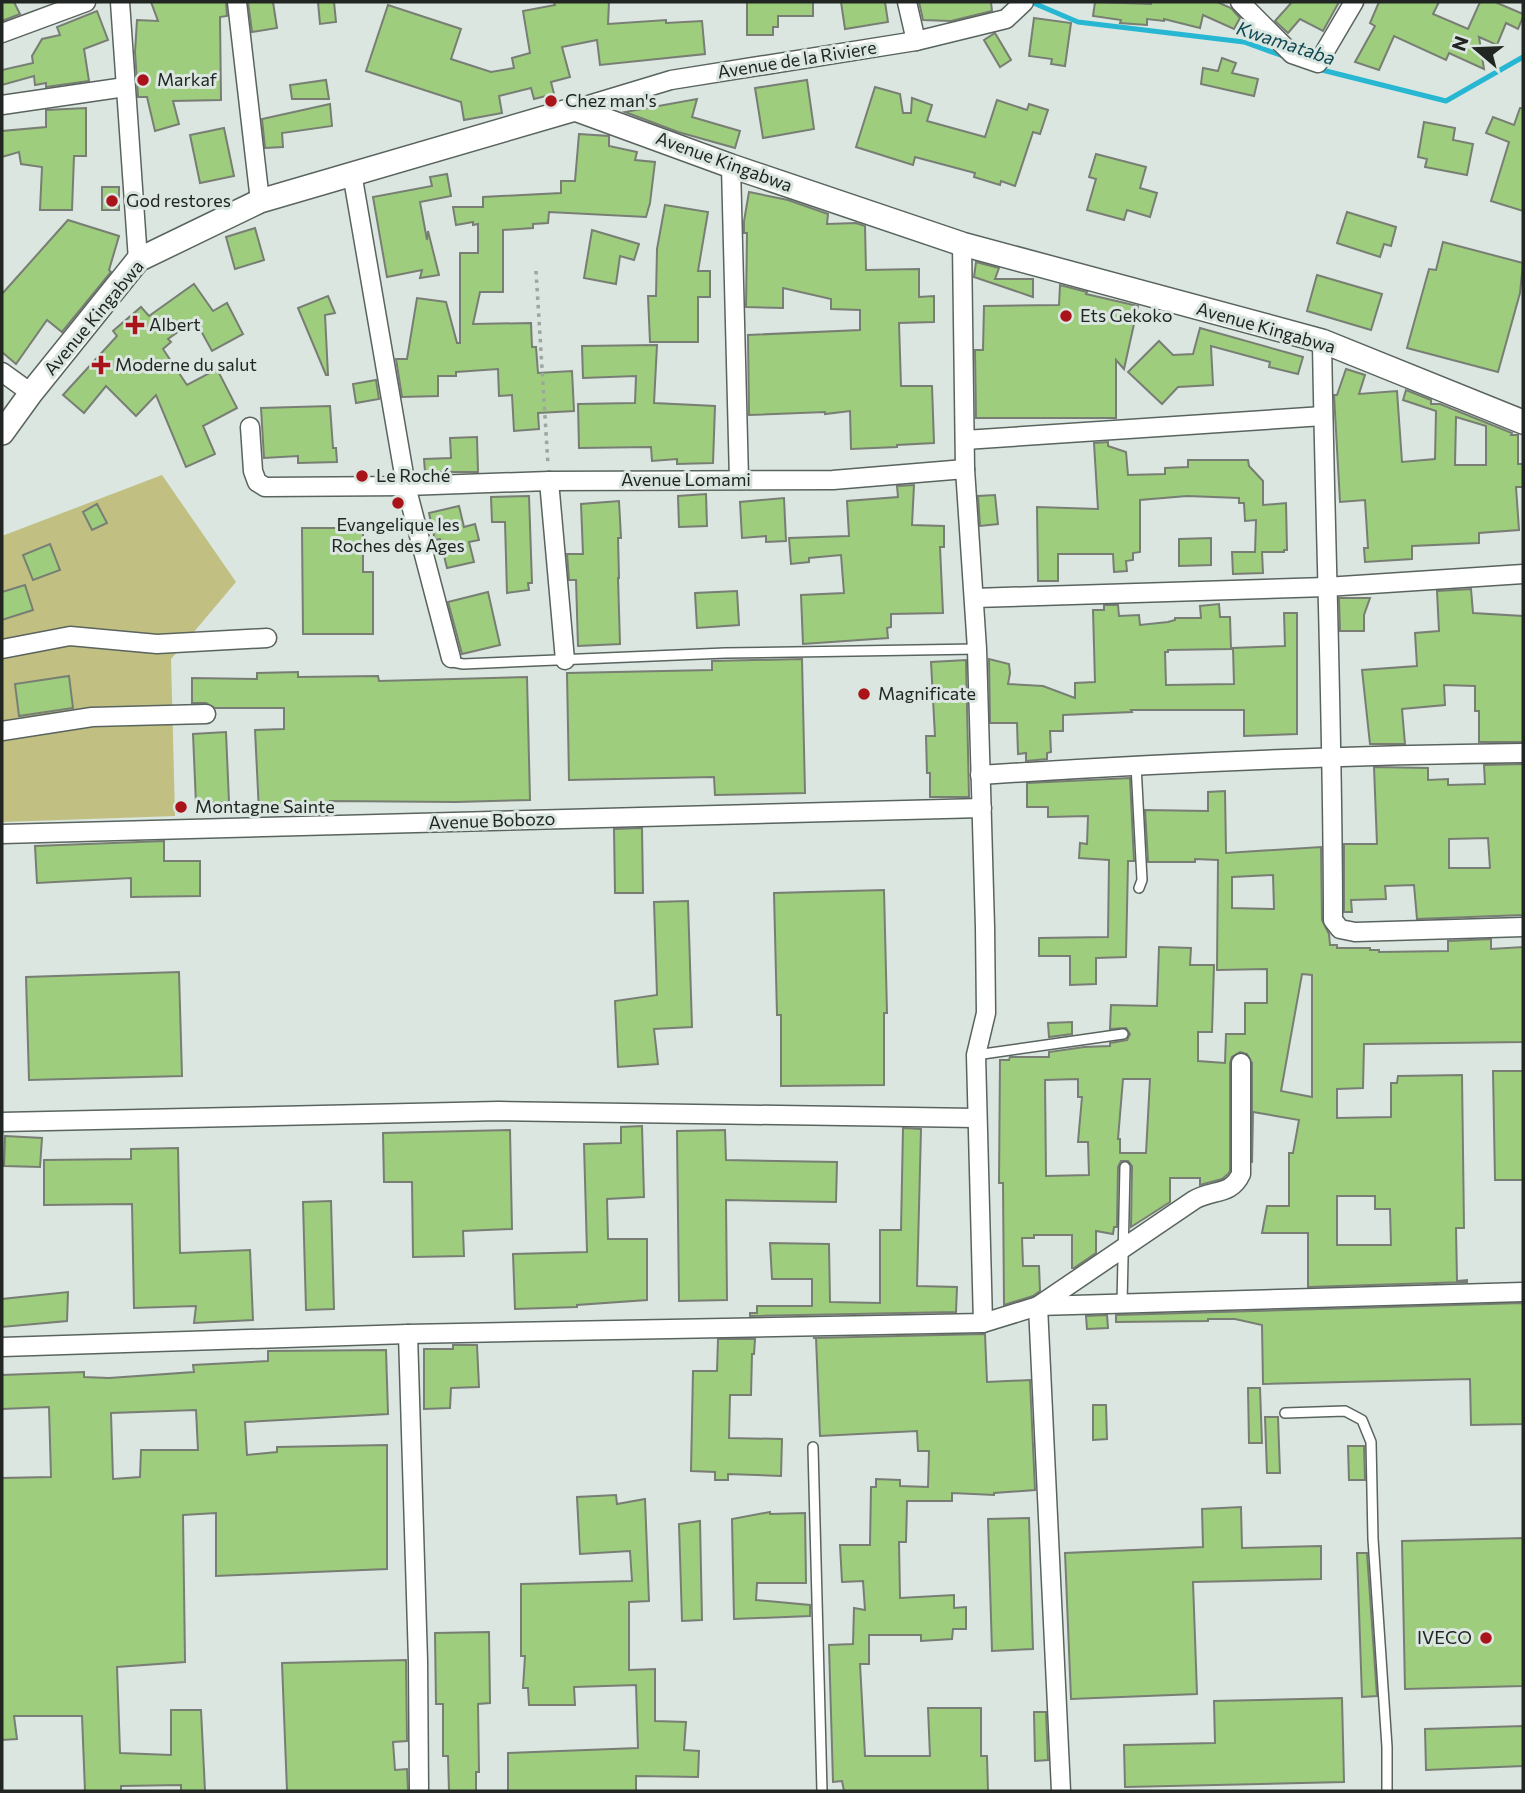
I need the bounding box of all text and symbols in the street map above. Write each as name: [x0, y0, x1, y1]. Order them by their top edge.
north arrow: [1441, 14, 1511, 84]
water label: Kwamataba: [1234, 16, 1338, 69]
text: N: [1446, 33, 1473, 54]
street label: Avenue de la Riviere: [716, 36, 878, 82]
place label: Markaf: [157, 68, 218, 90]
marker: Markaf: [135, 72, 151, 88]
place label: Chez man's: [565, 89, 657, 111]
marker: Chez man's: [543, 93, 559, 109]
street label: Avenue Kingabwa: [653, 126, 796, 196]
place label: God restores: [126, 189, 231, 211]
marker: God restores: [104, 193, 120, 209]
street label: Avenue Kingabwa: [39, 255, 148, 379]
street label: Avenue Kingabwa: [1194, 297, 1338, 357]
place label: Ets Gekoko: [1080, 304, 1172, 326]
marker: Ets Gekoko: [1058, 308, 1074, 324]
place label: Albert: [149, 313, 201, 335]
marker: Albert: [127, 317, 143, 333]
place label: Moderne du salut: [115, 353, 257, 375]
marker: Moderne du salut: [93, 357, 109, 373]
place label: Le Roché: [376, 464, 450, 486]
marker: Le Roché: [354, 468, 370, 484]
street label: Avenue Lomami: [621, 468, 751, 490]
marker: Evangelique les Roches des Ages: [390, 495, 406, 511]
place label: Evangelique les Roches des Ages: [331, 513, 465, 556]
place label: Magnificate: [878, 682, 976, 704]
marker: Magnificate: [856, 686, 872, 702]
place label: Montagne Sainte: [195, 795, 335, 817]
marker: Montagne Sainte: [173, 799, 189, 815]
street label: Avenue Bobozo: [428, 807, 556, 833]
place label: IVECO: [1417, 1626, 1472, 1648]
marker: IVECO: [1478, 1630, 1494, 1646]

